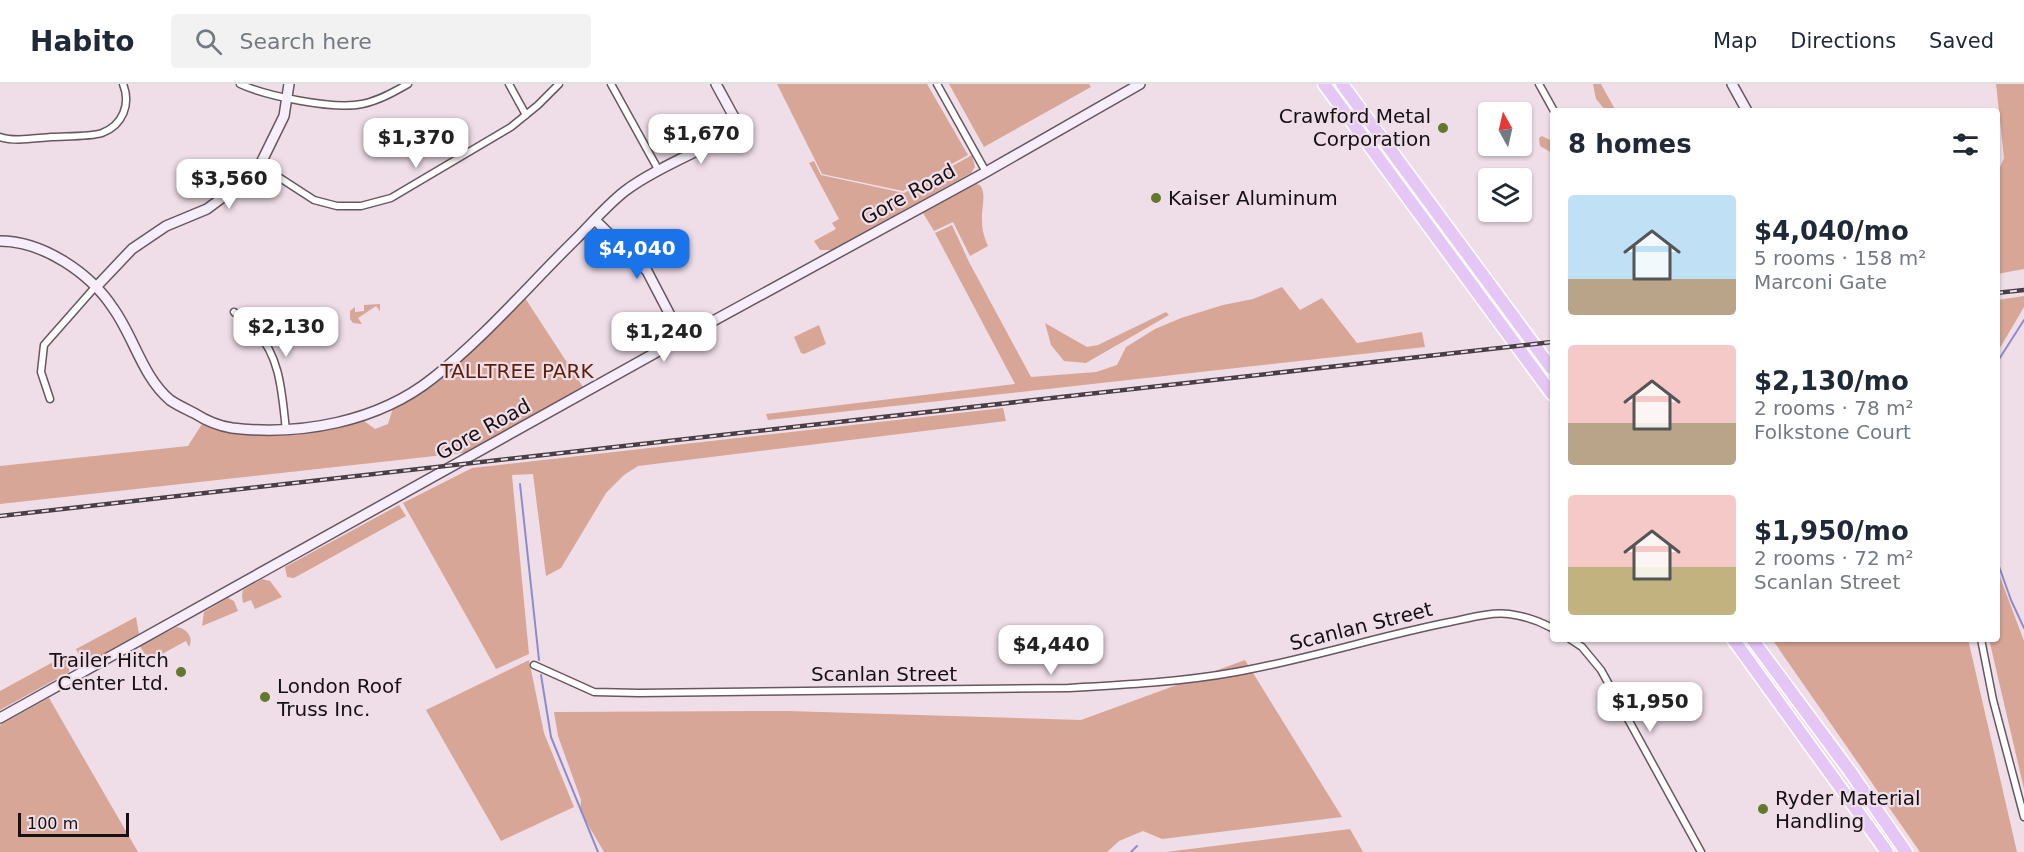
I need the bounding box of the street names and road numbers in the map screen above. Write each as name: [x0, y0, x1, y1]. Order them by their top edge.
street label: Gore Road: [857, 158, 959, 230]
street label: Gore Road: [432, 393, 534, 465]
street label: Scanlan Street: [1287, 597, 1435, 655]
street label: Scanlan Street: [811, 662, 957, 686]

